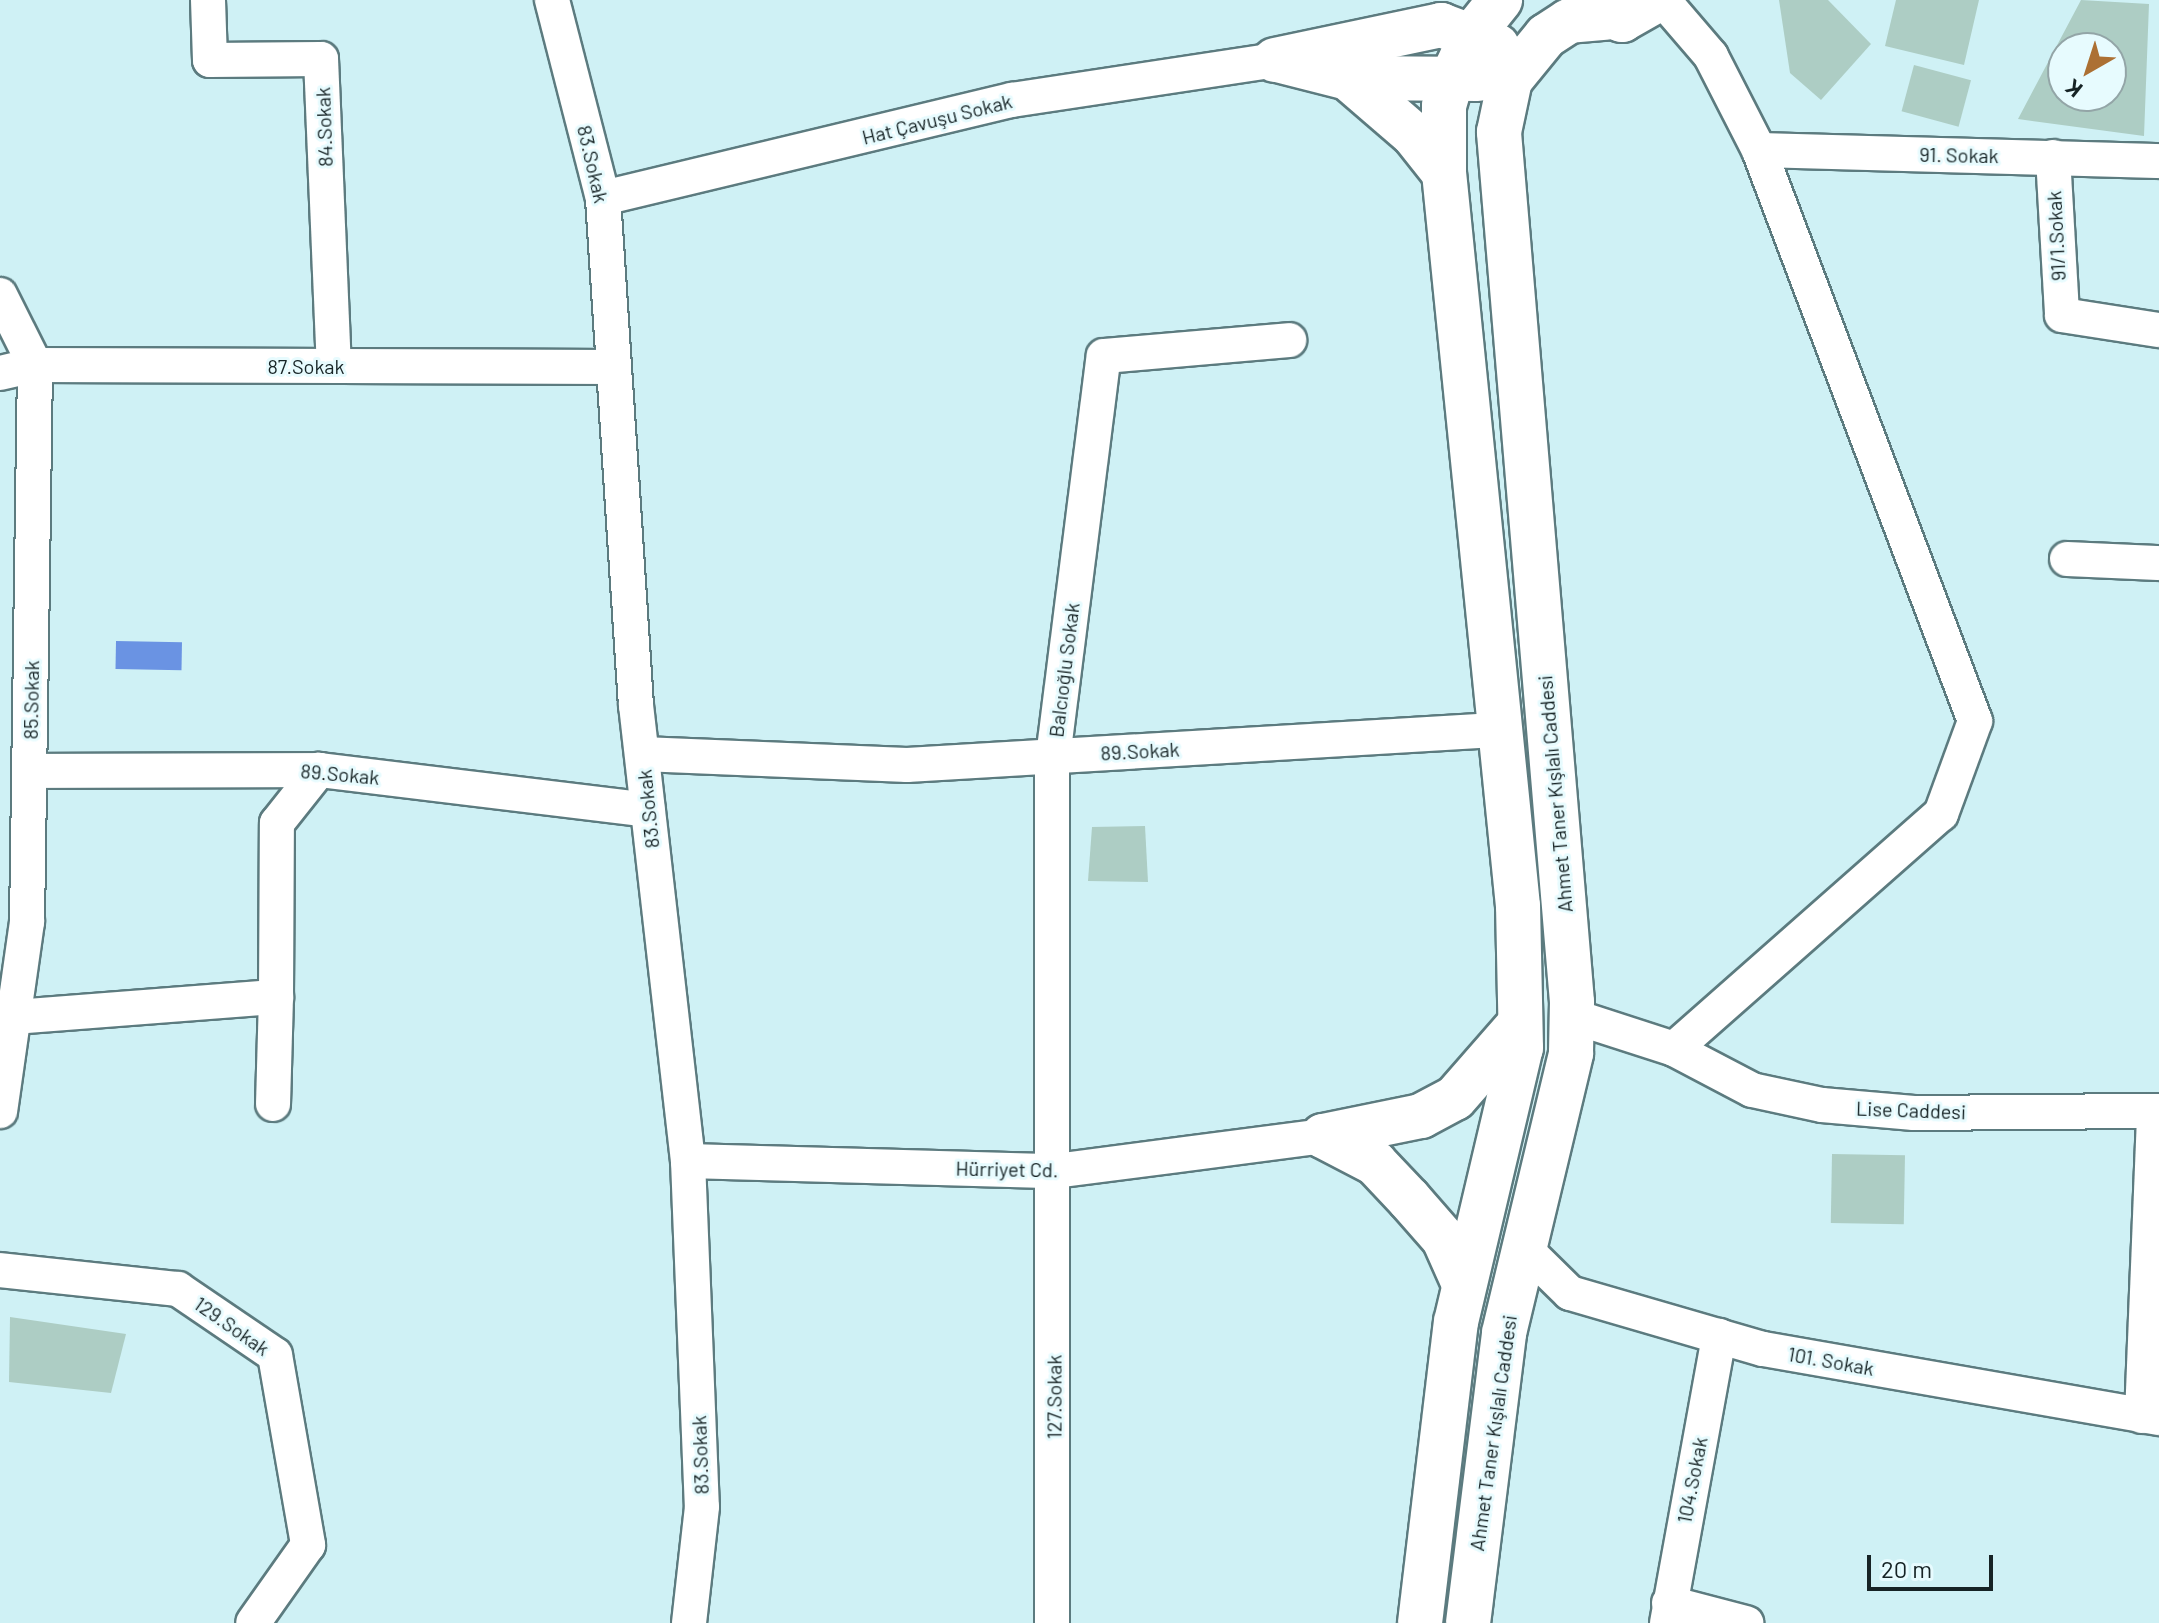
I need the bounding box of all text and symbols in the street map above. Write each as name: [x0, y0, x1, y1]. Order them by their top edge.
north arrow: [2047, 32, 2127, 112]
text: K: [2060, 75, 2087, 104]
street label: 84.Sokak: [311, 87, 337, 167]
street label: Hat Çavuşu Sokak: [859, 89, 1015, 149]
street label: 83.Sokak: [572, 123, 614, 205]
street label: 91. Sokak: [1919, 142, 1999, 168]
street label: 91/1.Sokak: [2042, 190, 2070, 282]
street label: 87.Sokak: [267, 354, 345, 378]
street label: Balcıoğlu Sokak: [1044, 601, 1084, 739]
street label: 85.Sokak: [18, 660, 44, 740]
street label: Ahmet Taner Kışlalı Caddesi: [1533, 674, 1577, 914]
street label: 89.Sokak: [1100, 737, 1180, 765]
street label: 89.Sokak: [300, 759, 380, 789]
street label: 83.Sokak: [632, 768, 664, 850]
street label: Lise Caddesi: [1856, 1096, 1966, 1124]
street label: Hürriyet Cd.: [955, 1156, 1059, 1182]
street label: 129.Sokak: [190, 1291, 274, 1361]
street label: Ahmet Taner Kışlalı Caddesi: [1465, 1313, 1521, 1553]
street label: 101. Sokak: [1786, 1342, 1876, 1380]
street label: 127.Sokak: [1042, 1355, 1066, 1439]
street label: 83.Sokak: [687, 1415, 713, 1495]
street label: 104.Sokak: [1672, 1435, 1712, 1525]
scale bar: [1871, 1539, 1997, 1589]
text: 20 m: [1881, 1554, 1932, 1583]

